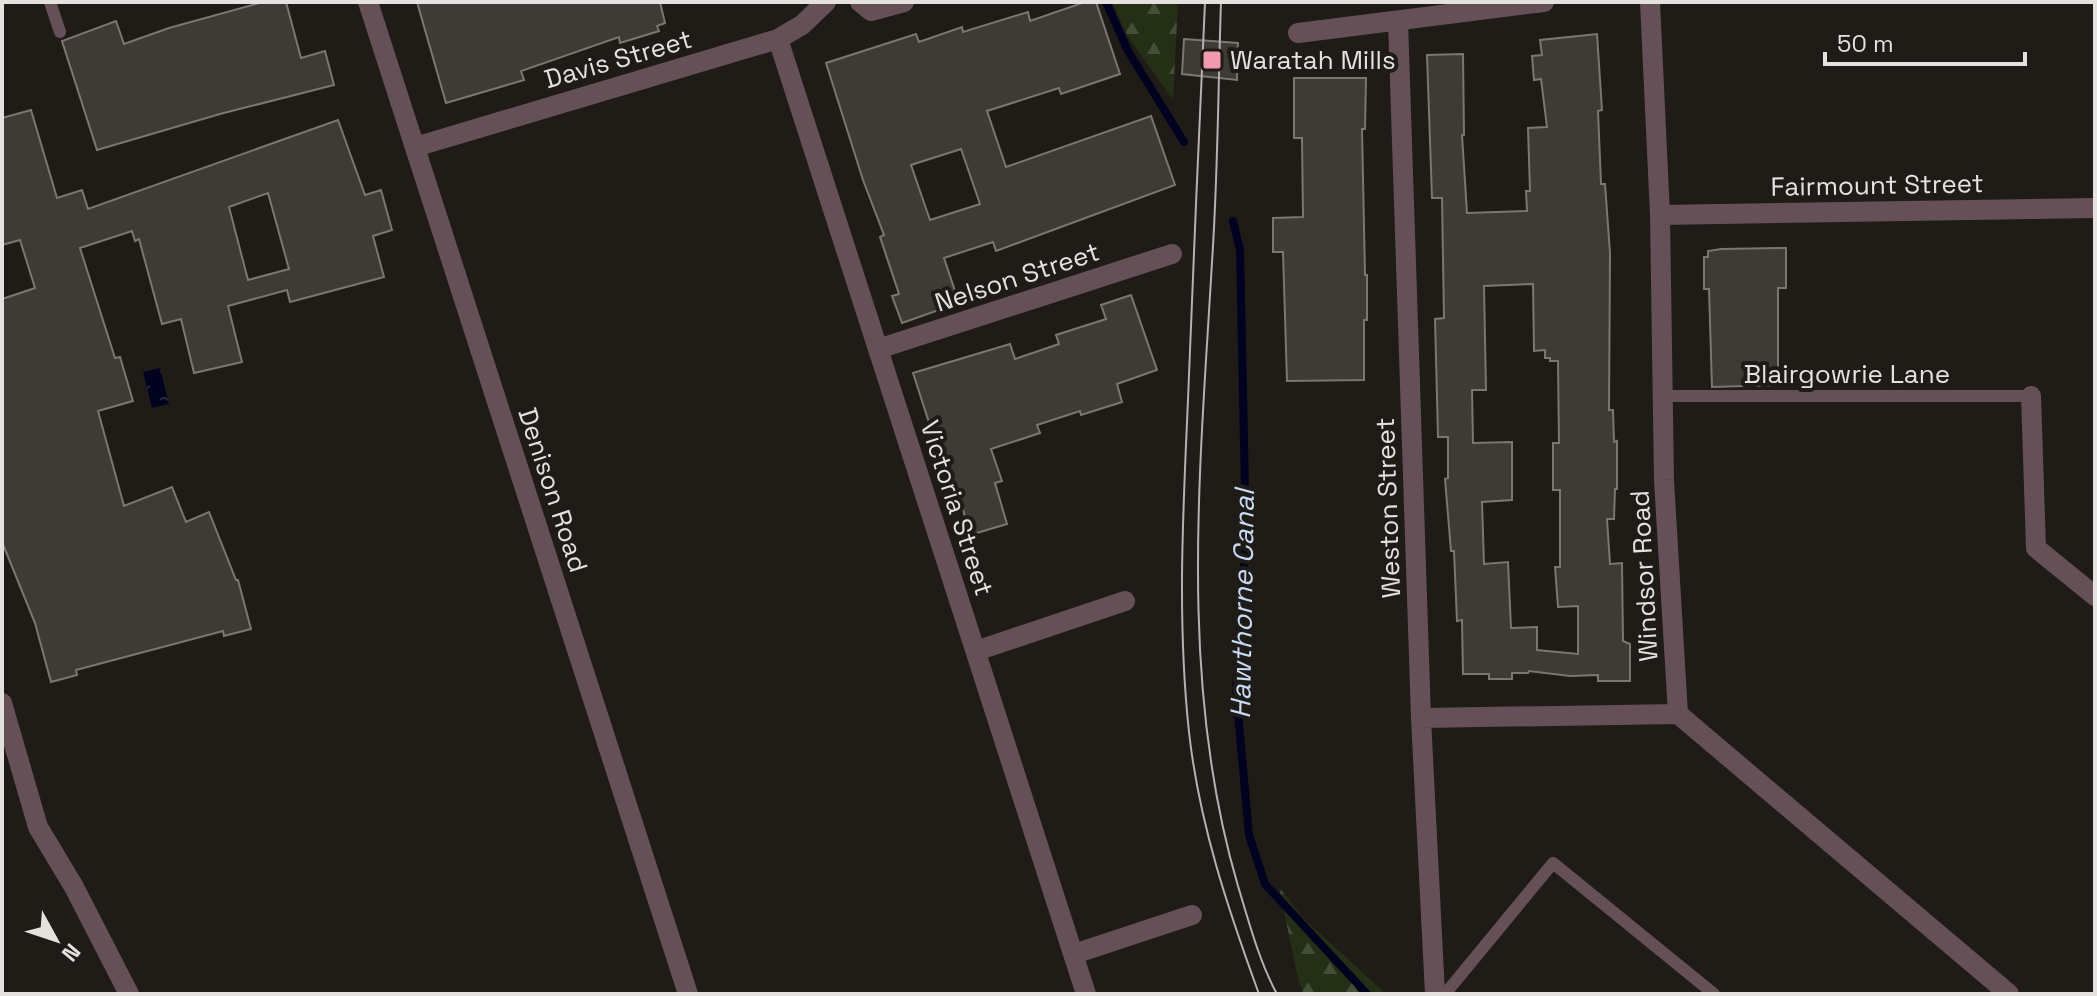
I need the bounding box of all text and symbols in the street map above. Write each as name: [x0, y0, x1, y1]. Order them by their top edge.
scale bar: [1825, 16, 2025, 66]
street label: Davis Street: [540, 22, 696, 96]
text: 50 m: [1837, 28, 1894, 59]
place label: Waratah Mills: [1230, 43, 1396, 77]
marker: Waratah Mills: [1201, 49, 1223, 71]
street label: Fairmount Street: [1770, 166, 1984, 204]
street label: Nelson Street: [930, 234, 1104, 320]
street label: Blairgowrie Lane: [1744, 357, 1950, 391]
street label: Denison Road: [510, 403, 596, 577]
street label: Victoria Street: [913, 416, 1001, 600]
street label: Weston Street: [1368, 417, 1408, 599]
water label: Hawthorne Canal: [1222, 486, 1262, 719]
street label: Windsor Road: [1623, 489, 1665, 663]
north arrow: [16, 900, 96, 980]
text: N: [56, 938, 87, 968]

